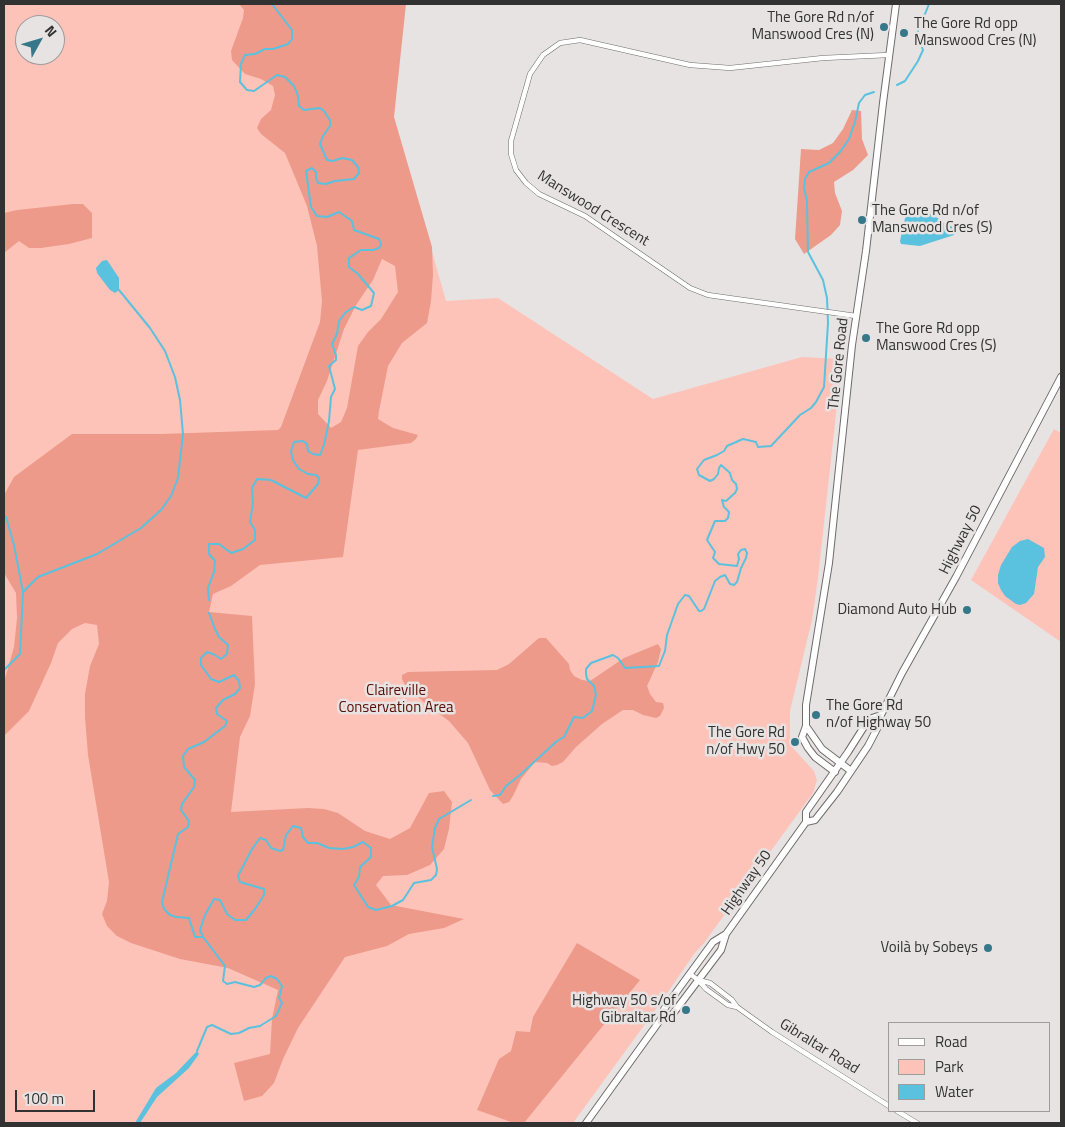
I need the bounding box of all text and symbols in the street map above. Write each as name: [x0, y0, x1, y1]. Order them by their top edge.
place label: The Gore Rd n/of Manswood Cres (N): [751, 9, 874, 44]
north arrow: [15, 15, 65, 65]
place label: The Gore Rd opp Manswood Cres (N): [914, 15, 1037, 50]
text: N: [40, 20, 62, 41]
marker: The Gore Rd n/of Manswood Cres (N): [878, 21, 890, 33]
marker: The Gore Rd opp Manswood Cres (N): [898, 27, 910, 39]
street label: Manswood Crescent: [534, 167, 652, 251]
place label: The Gore Rd n/of Manswood Cres (S): [872, 202, 993, 237]
marker: The Gore Rd n/of Manswood Cres (S): [856, 214, 868, 226]
street label: The Gore Road: [825, 317, 853, 411]
place label: The Gore Rd opp Manswood Cres (S): [876, 320, 997, 355]
marker: The Gore Rd opp Manswood Cres (S): [860, 332, 872, 344]
street label: Highway 50: [936, 502, 986, 578]
place label: Diamond Auto Hub: [837, 601, 957, 619]
marker: Diamond Auto Hub: [961, 604, 973, 616]
park label: Claireville Conservation Area: [338, 682, 454, 717]
place label: The Gore Rd n/of Highway 50: [826, 697, 931, 732]
marker: The Gore Rd n/of Highway 50: [810, 709, 822, 721]
place label: The Gore Rd n/of Hwy 50: [706, 724, 785, 759]
marker: The Gore Rd n/of Hwy 50: [789, 736, 801, 748]
street label: Highway 50: [718, 847, 776, 919]
place label: Voilà by Sobeys: [880, 939, 978, 957]
marker: Voilà by Sobeys: [982, 942, 994, 954]
place label: Highway 50 s/of Gibraltar Rd: [572, 992, 676, 1027]
marker: Highway 50 s/of Gibraltar Rd: [680, 1004, 692, 1016]
street label: Gibraltar Road: [776, 1015, 862, 1079]
legend: [888, 1022, 1050, 1112]
text: Road: [935, 1030, 967, 1053]
text: Park: [935, 1055, 964, 1078]
scale bar: [18, 1080, 98, 1112]
text: Water: [935, 1080, 974, 1103]
text: 100 m: [23, 1087, 64, 1110]

